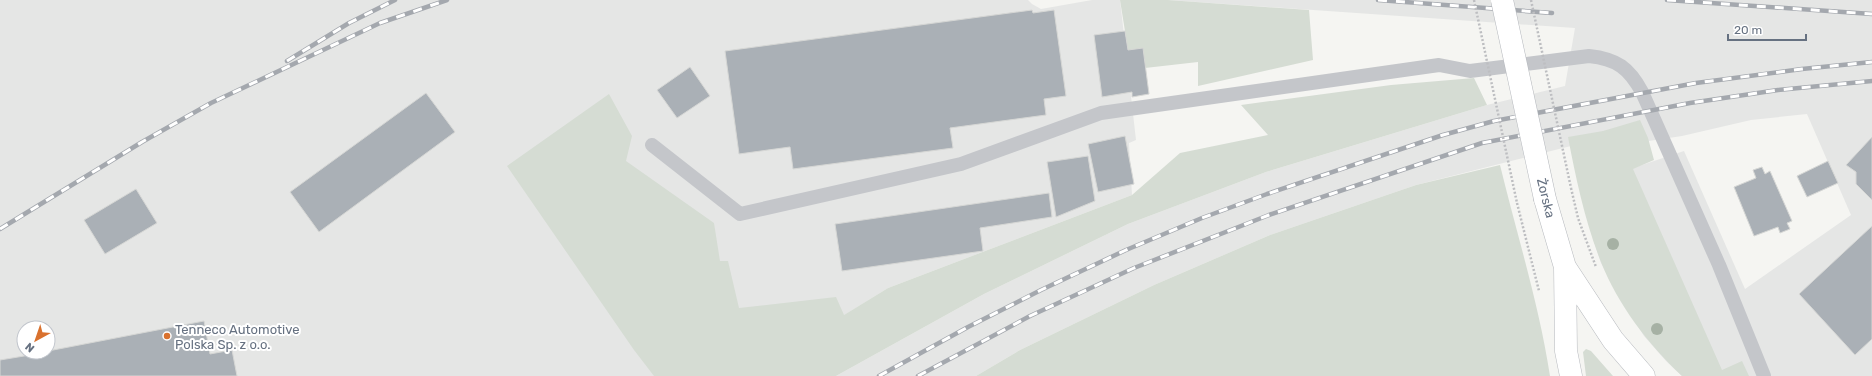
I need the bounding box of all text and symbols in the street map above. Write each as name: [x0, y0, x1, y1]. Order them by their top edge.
scale bar: [1728, 16, 1806, 42]
text: 20 m: [1734, 23, 1762, 37]
street label: Żorska: [1534, 177, 1558, 219]
north arrow: [16, 320, 56, 360]
place label: Tenneco Automotive Polska Sp. z o.o.: [175, 322, 300, 352]
marker: Tenneco Automotive Polska Sp. z o.o.: [162, 331, 172, 341]
text: N: [23, 340, 37, 355]

